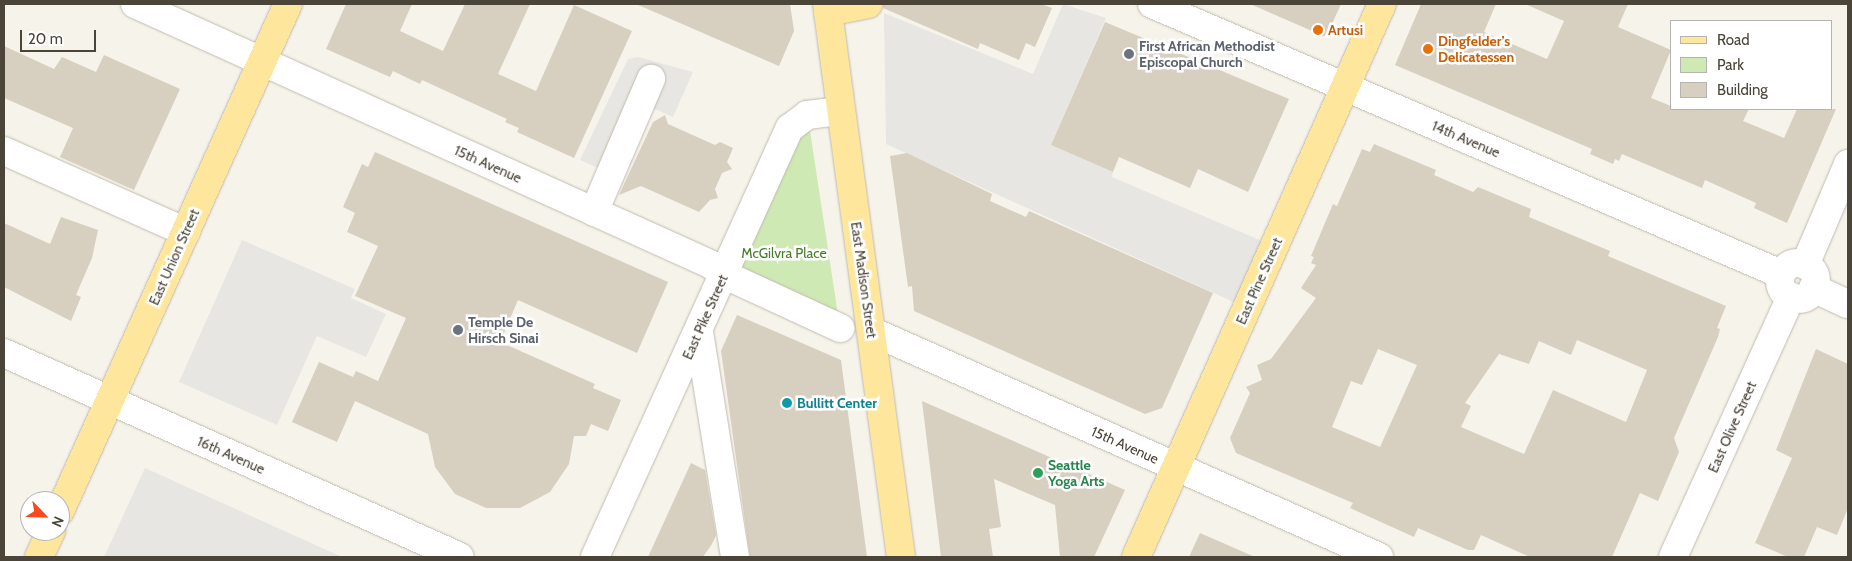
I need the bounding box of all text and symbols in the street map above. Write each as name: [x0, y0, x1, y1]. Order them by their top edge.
scale bar: [22, 20, 99, 52]
legend: [1670, 20, 1832, 110]
place label: Artusi: [1328, 22, 1363, 38]
marker: Artusi: [1312, 24, 1324, 36]
text: 20 m: [28, 30, 63, 48]
text: Road: [1717, 31, 1750, 49]
place label: Dingfelder’s Delicatessen: [1438, 33, 1514, 65]
place label: First African Methodist Episcopal Church: [1139, 38, 1275, 70]
marker: Dingfelder’s Delicatessen: [1422, 43, 1434, 55]
marker: First African Methodist Episcopal Church: [1123, 48, 1135, 60]
text: Park: [1717, 56, 1744, 74]
text: Building: [1717, 81, 1768, 99]
street label: 14th Avenue: [1429, 117, 1503, 161]
street label: 15th Avenue: [452, 142, 524, 186]
street label: East Union Street: [145, 206, 203, 308]
street label: East Madison Street: [848, 221, 880, 339]
street label: East Pine Street: [1232, 235, 1286, 327]
park label: McGilvra Place: [741, 245, 827, 261]
street label: East Pike Street: [679, 272, 731, 362]
place label: Temple De Hirsch Sinai: [468, 314, 539, 347]
marker: Temple De Hirsch Sinai: [452, 324, 464, 336]
street label: East Olive Street: [1704, 379, 1760, 475]
place label: Bullitt Center: [797, 395, 877, 411]
marker: Bullitt Center: [781, 397, 793, 409]
street label: 15th Avenue: [1089, 423, 1161, 467]
street label: 16th Avenue: [195, 433, 267, 477]
place label: Seattle Yoga Arts: [1048, 457, 1105, 490]
marker: Seattle Yoga Arts: [1032, 467, 1044, 479]
north arrow: [20, 491, 70, 541]
text: N: [48, 514, 68, 530]

